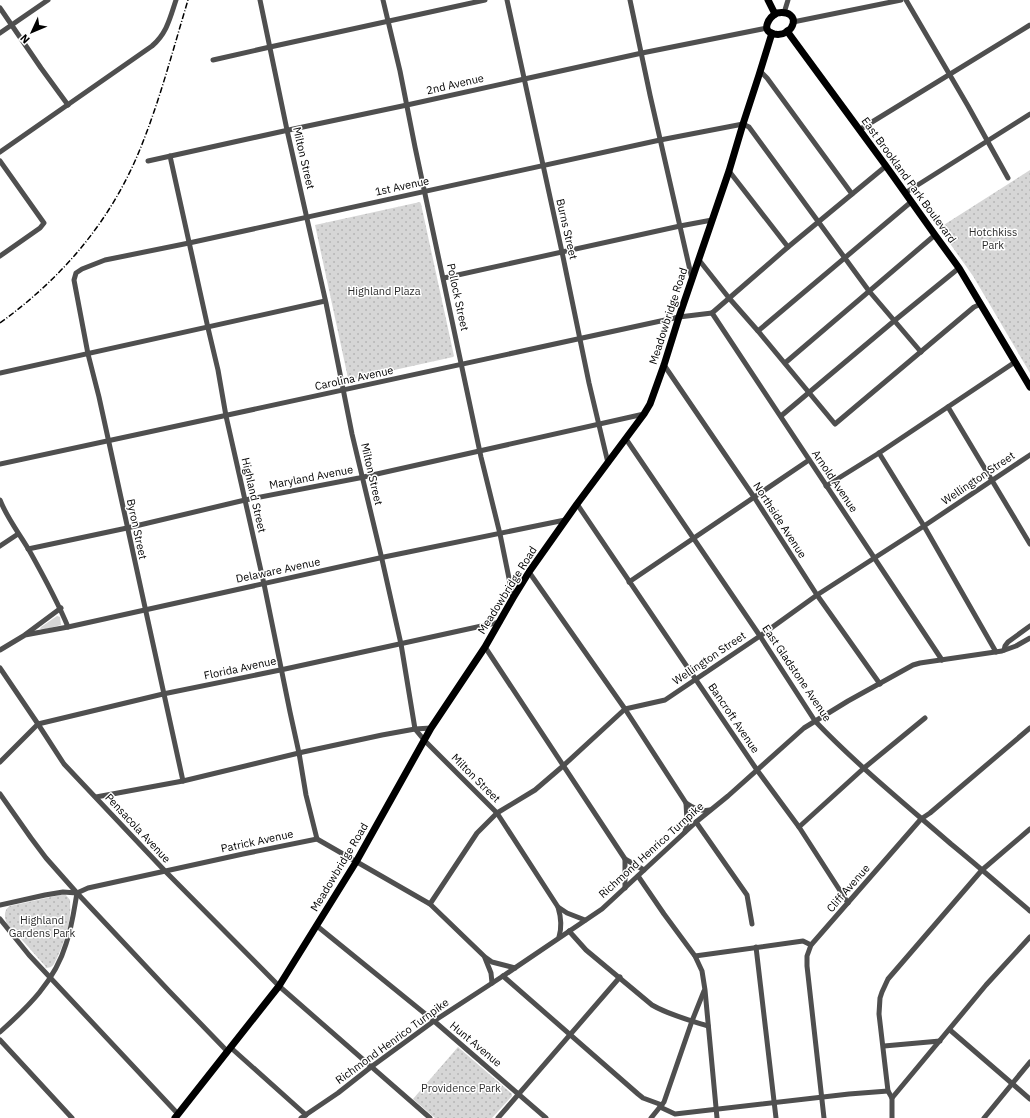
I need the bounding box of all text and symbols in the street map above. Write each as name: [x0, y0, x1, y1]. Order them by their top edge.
north arrow: [12, 12, 52, 52]
text: N: [17, 31, 33, 47]
street label: 2nd Avenue: [425, 71, 485, 97]
street label: East Brookland Park Boulevard: [859, 114, 959, 246]
street label: Milton Street: [290, 125, 318, 191]
street label: 1st Avenue: [374, 173, 430, 199]
street label: Burns Street: [553, 197, 581, 261]
park label: Hotchkiss Park: [969, 225, 1017, 252]
street label: Pollock Street: [444, 262, 472, 332]
street label: Meadowbridge Road: [646, 266, 690, 366]
park label: Highland Plaza: [347, 284, 421, 298]
street label: Carolina Avenue: [313, 363, 395, 393]
street label: Milton Street: [358, 441, 386, 507]
street label: Arnold Avenue: [809, 447, 861, 515]
street label: Wellington Street: [939, 448, 1017, 508]
street label: Highland Street: [239, 456, 269, 534]
street label: Maryland Avenue: [268, 462, 354, 492]
street label: Northside Avenue: [750, 479, 810, 561]
street label: Byron Street: [124, 497, 150, 561]
street label: Meadowbridge Road: [474, 543, 540, 637]
street label: Delaware Avenue: [235, 554, 321, 586]
street label: East Gladstone Avenue: [759, 622, 835, 724]
street label: Wellington Street: [670, 628, 748, 688]
street label: Florida Avenue: [203, 653, 277, 683]
street label: Bancroft Avenue: [705, 680, 763, 756]
street label: Milton Street: [449, 751, 504, 806]
street label: Pensacola Avenue: [102, 790, 174, 866]
street label: Richmond Henrico Turnpike: [596, 799, 706, 901]
street label: Meadowbridge Road: [307, 820, 371, 914]
street label: Patrick Avenue: [219, 826, 295, 856]
street label: Cliff Avenue: [823, 861, 873, 915]
park label: Highland Gardens Park: [9, 913, 75, 940]
street label: Richmond Henrico Turnpike: [333, 995, 451, 1087]
street label: Hunt Avenue: [447, 1018, 505, 1070]
park label: Providence Park: [421, 1081, 501, 1095]

